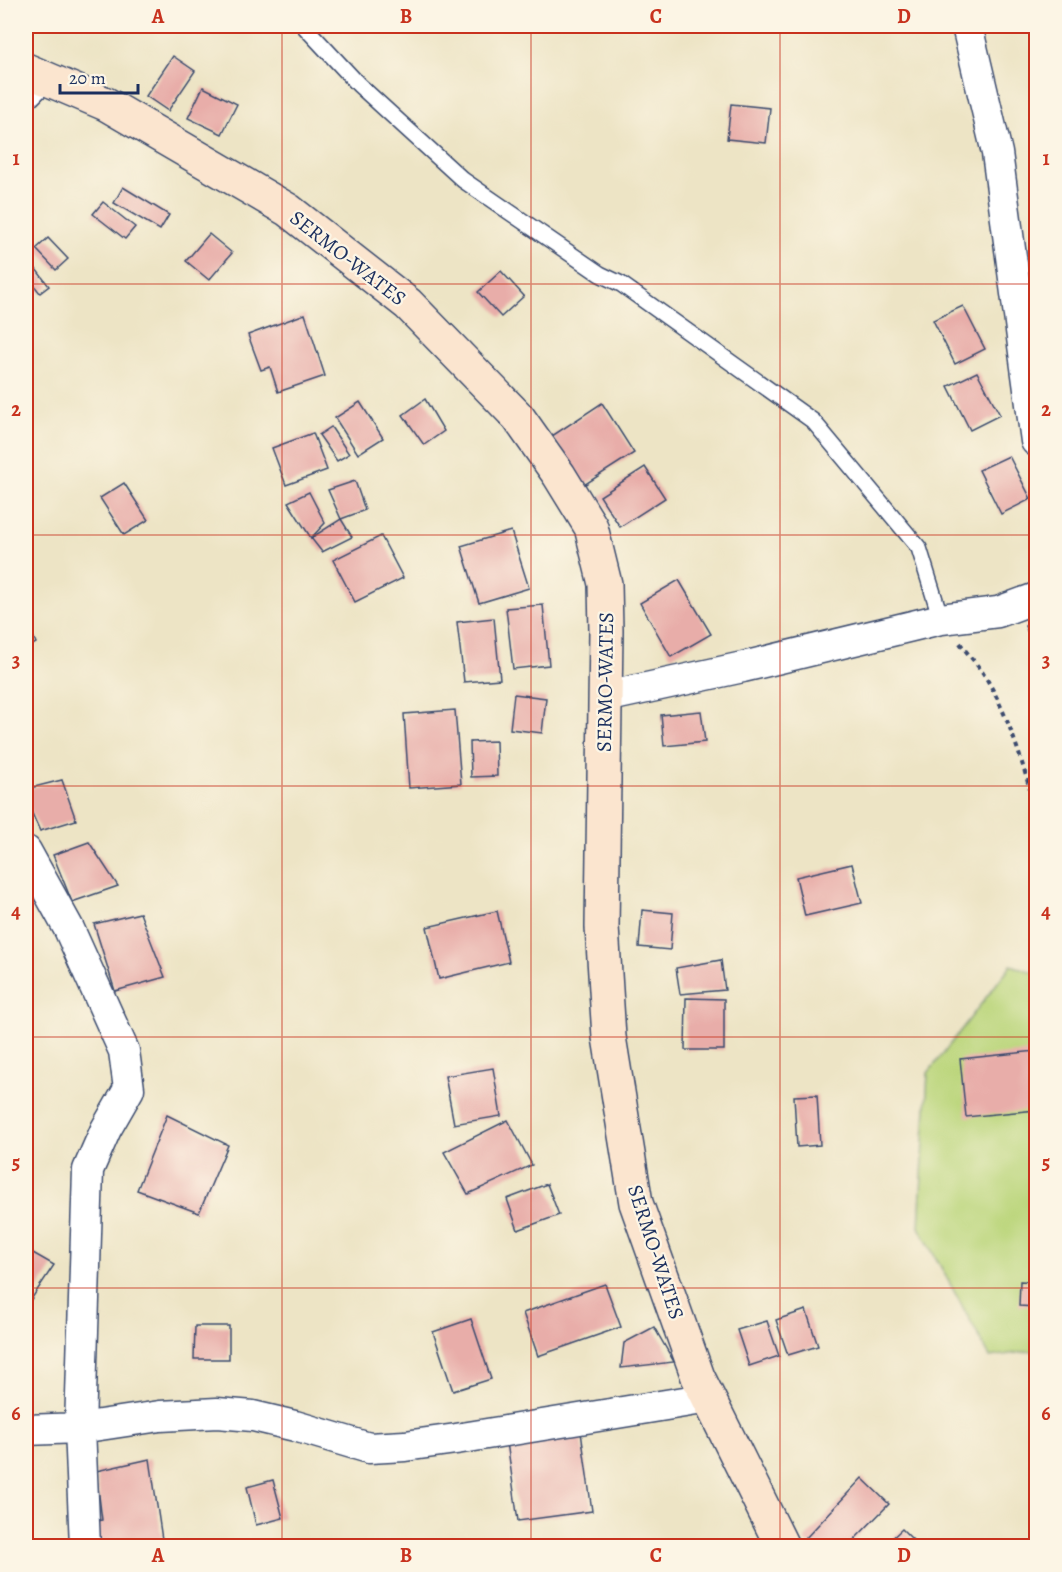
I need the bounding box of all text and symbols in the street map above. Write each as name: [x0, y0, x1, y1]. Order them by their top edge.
text: A: [151, 3, 165, 30]
text: B: [400, 3, 412, 30]
text: C: [650, 3, 662, 30]
text: D: [897, 3, 911, 30]
scale bar: [60, 57, 138, 95]
text: 20 m: [69, 66, 106, 90]
text: 1: [12, 145, 20, 172]
text: 1: [1042, 145, 1050, 172]
street label: SERMO-WATES: [284, 204, 412, 312]
text: 2: [11, 396, 21, 423]
text: 2: [1041, 396, 1051, 423]
street label: SERMO-WATES: [590, 612, 620, 752]
text: 3: [12, 647, 20, 674]
text: 3: [1042, 647, 1050, 674]
text: 4: [11, 898, 21, 925]
text: 4: [1041, 898, 1051, 925]
text: 5: [12, 1149, 20, 1176]
text: 5: [1042, 1149, 1050, 1176]
street label: SERMO-WATES: [621, 1181, 691, 1323]
text: 6: [11, 1400, 21, 1427]
text: 6: [1041, 1400, 1051, 1427]
text: A: [151, 1542, 165, 1569]
text: B: [400, 1542, 412, 1569]
text: C: [650, 1542, 662, 1569]
text: D: [897, 1542, 911, 1569]

